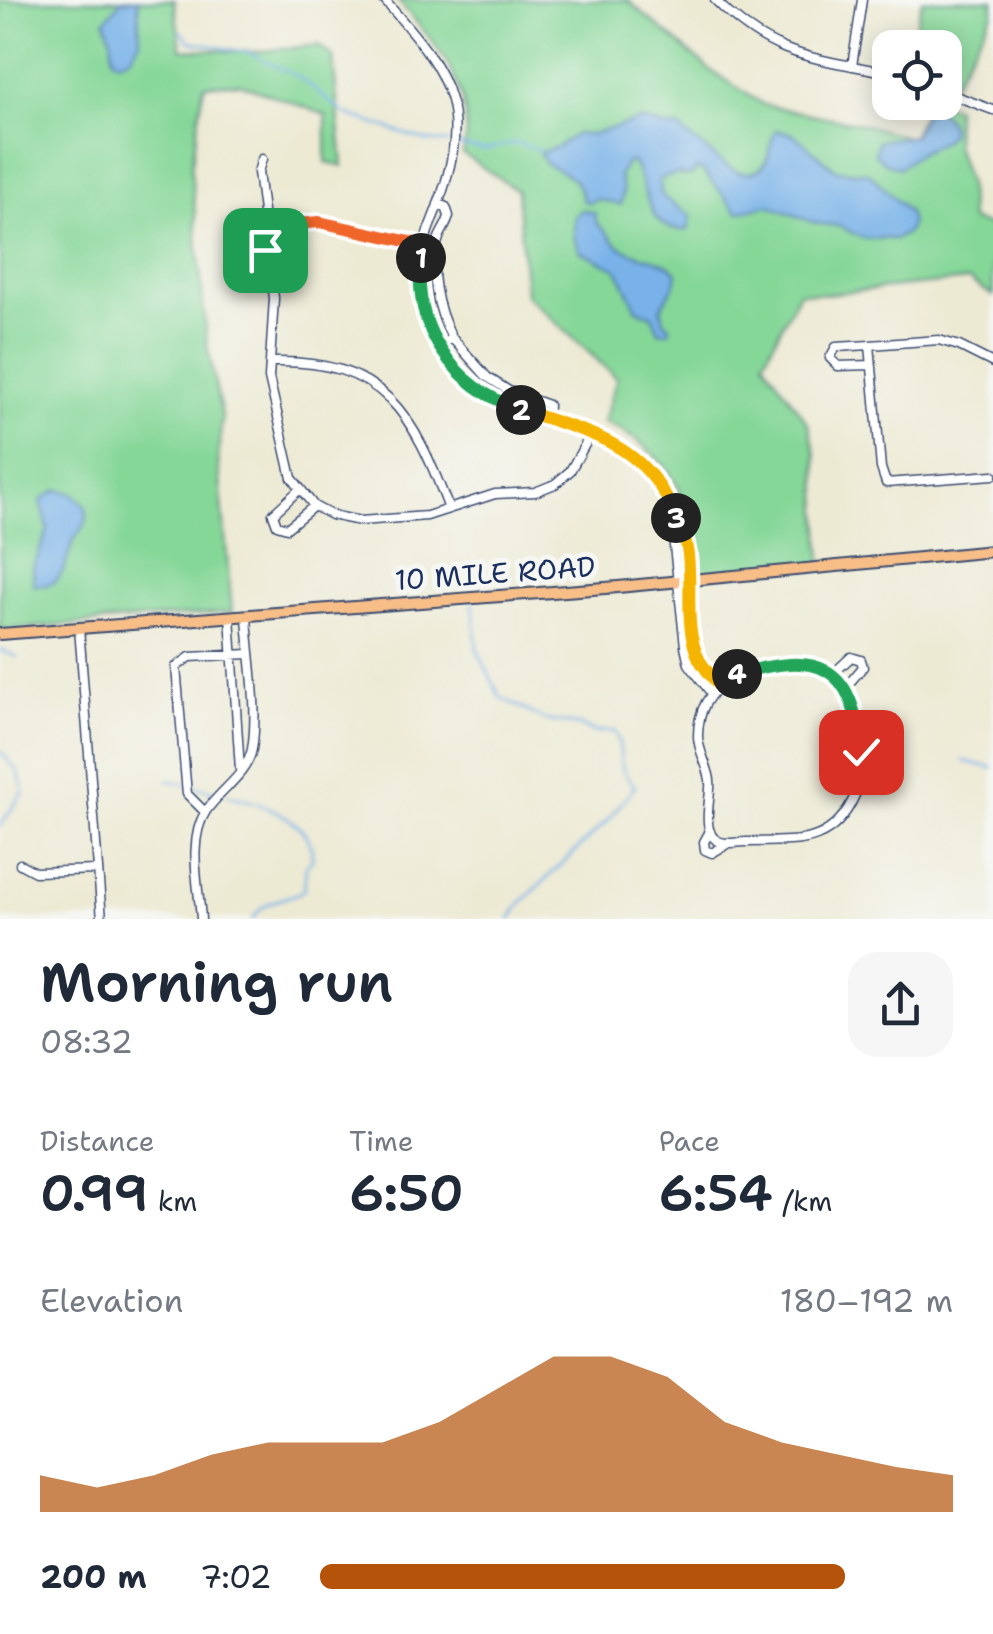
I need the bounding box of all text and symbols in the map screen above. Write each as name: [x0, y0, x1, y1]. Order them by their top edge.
map controls: [872, 30, 962, 120]
button: locate: [872, 30, 962, 120]
pin: [223, 208, 308, 293]
icon: arrive: [238, 223, 293, 278]
pin: 1: [396, 233, 446, 283]
text: 1: [415, 239, 427, 277]
pin: 2: [496, 385, 546, 435]
text: 2: [511, 391, 531, 429]
pin: 3: [651, 493, 701, 543]
text: 3: [666, 499, 686, 537]
street label: 10 MILE ROAD: [393, 547, 597, 599]
pin: 4: [712, 649, 762, 699]
text: 4: [727, 655, 747, 693]
pin: [819, 710, 904, 795]
icon: check: [834, 725, 889, 780]
text: Morning run: [40, 945, 393, 1019]
button: share: [848, 952, 953, 1057]
text: 08:32: [40, 1020, 133, 1063]
text: Distance: [40, 1122, 155, 1160]
text: Time: [349, 1122, 414, 1160]
text: Pace: [659, 1122, 720, 1160]
text: 0.99: [40, 1160, 148, 1227]
text: 6:50: [349, 1160, 464, 1227]
text: 6:54: [659, 1160, 773, 1227]
text: km: [148, 1182, 197, 1220]
text: /km: [773, 1182, 832, 1220]
text: Elevation: [40, 1279, 183, 1322]
text: 180–192 m: [780, 1279, 953, 1322]
text: 200 m: [40, 1555, 147, 1598]
text: 7:02: [200, 1555, 272, 1598]

